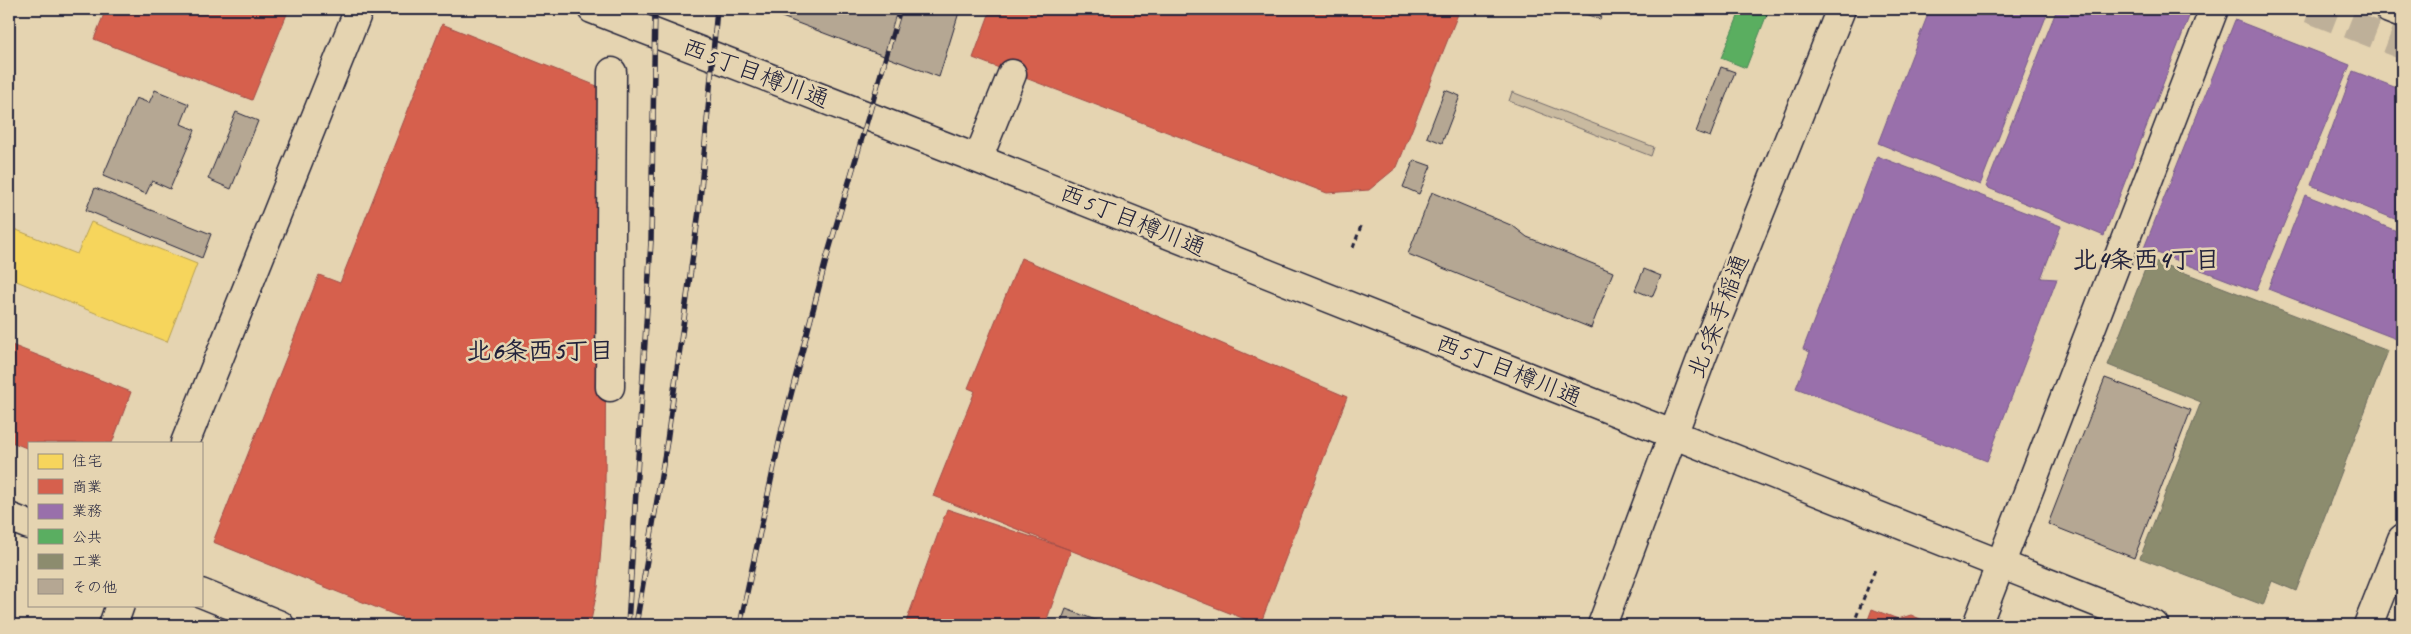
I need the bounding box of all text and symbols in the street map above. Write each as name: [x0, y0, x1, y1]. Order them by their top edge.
street label: 西5丁目樽川通: [678, 31, 834, 115]
street label: 西5丁目樽川通: [1056, 177, 1210, 263]
district label: 北4条西4丁目: [2072, 244, 2220, 276]
street label: 北5条手稲通: [1681, 250, 1755, 382]
street label: 西5丁目樽川通: [1432, 327, 1586, 413]
district label: 北6条西5丁目: [466, 335, 614, 367]
legend: [28, 442, 202, 606]
text: 住宅: [72, 452, 102, 471]
text: 商業: [72, 478, 102, 497]
text: 業務: [72, 502, 102, 521]
text: 公共: [72, 528, 102, 547]
text: 工業: [72, 552, 102, 571]
text: その他: [72, 578, 117, 597]

